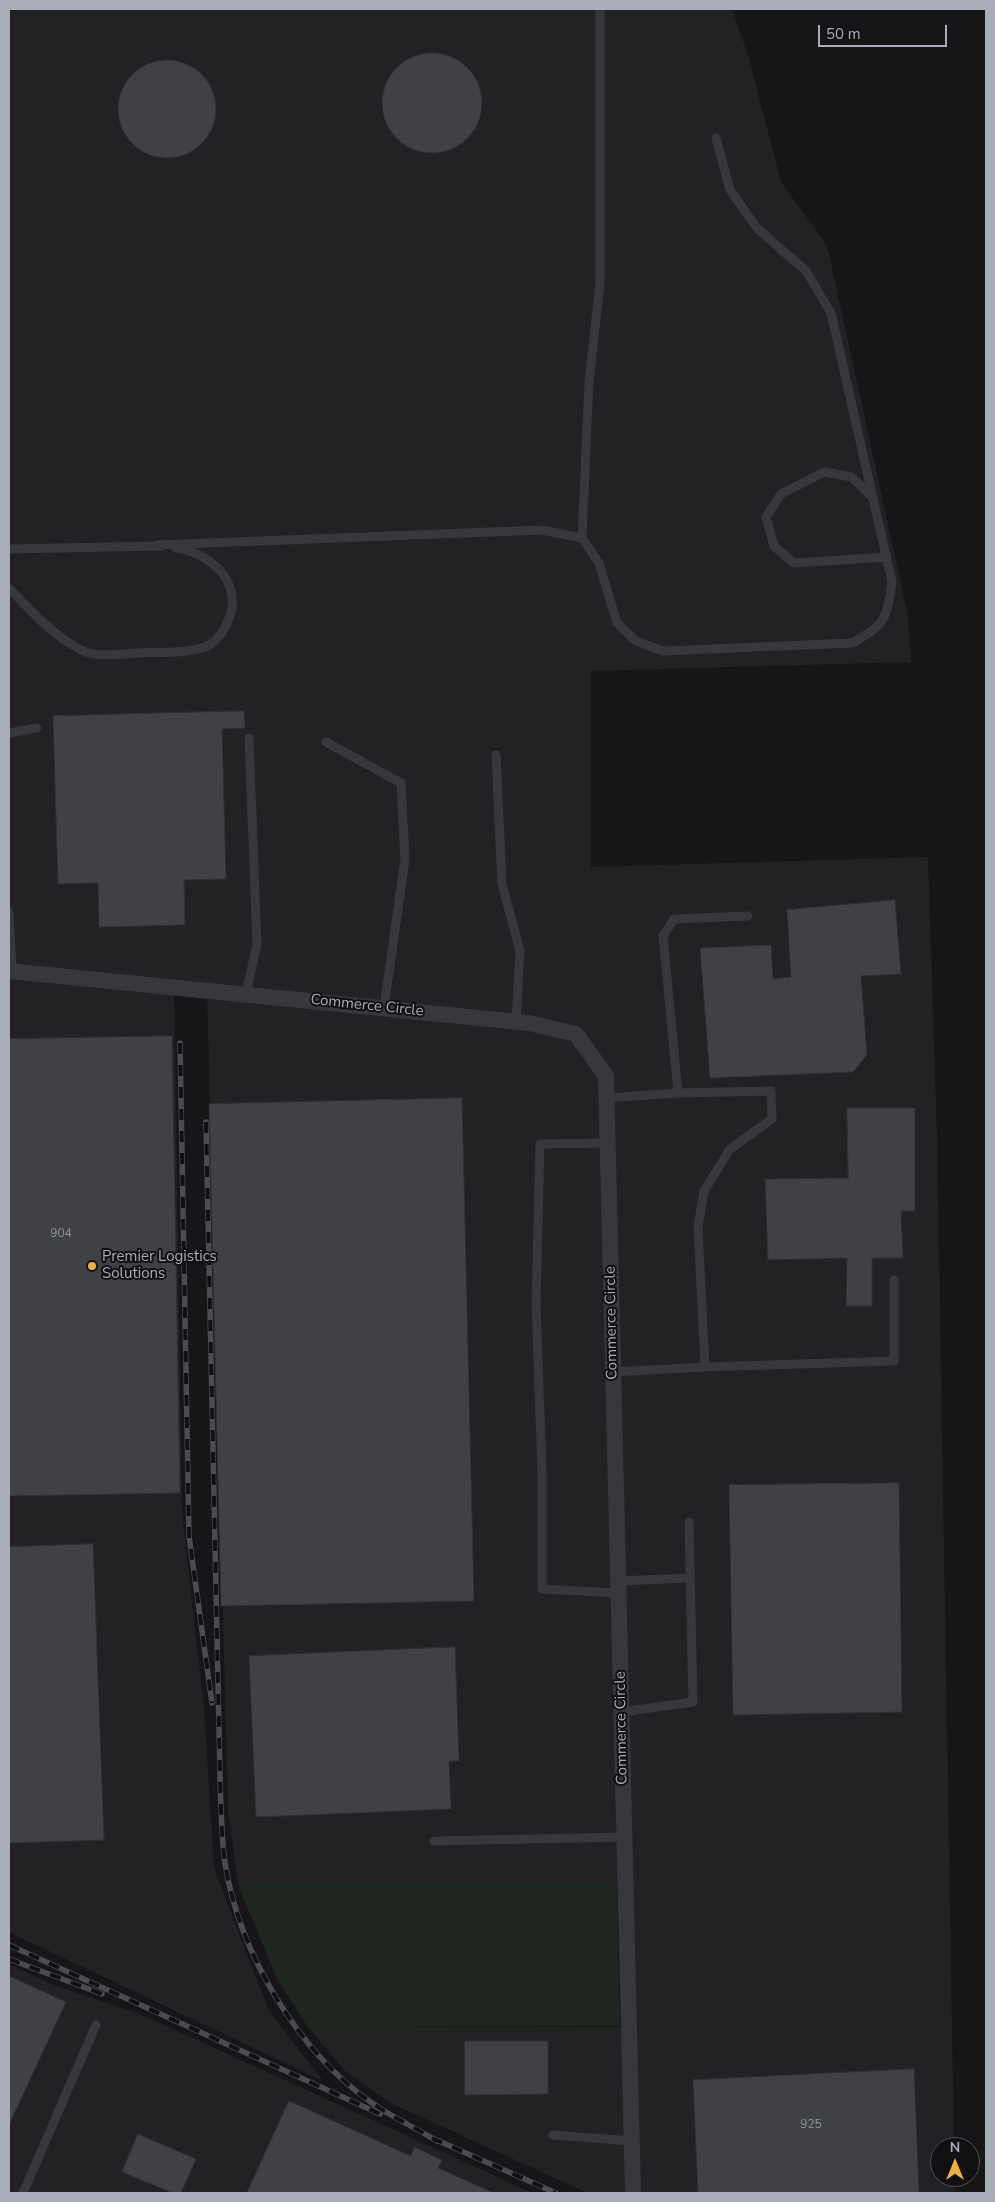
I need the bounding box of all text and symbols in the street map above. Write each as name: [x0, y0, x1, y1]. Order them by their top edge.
scale bar: [820, 15, 949, 47]
text: 50 m: [826, 24, 861, 44]
street label: Commerce Circle: [310, 991, 424, 1021]
house number: 904: [50, 1227, 72, 1241]
place label: Premier Logistics Solutions: [102, 1248, 217, 1283]
marker: Premier Logistics Solutions: [86, 1260, 98, 1272]
street label: Commerce Circle: [602, 1266, 622, 1380]
street label: Commerce Circle: [612, 1671, 632, 1785]
house number: 925: [800, 2118, 822, 2132]
north arrow: [930, 2137, 980, 2187]
text: N: [950, 2138, 960, 2157]

